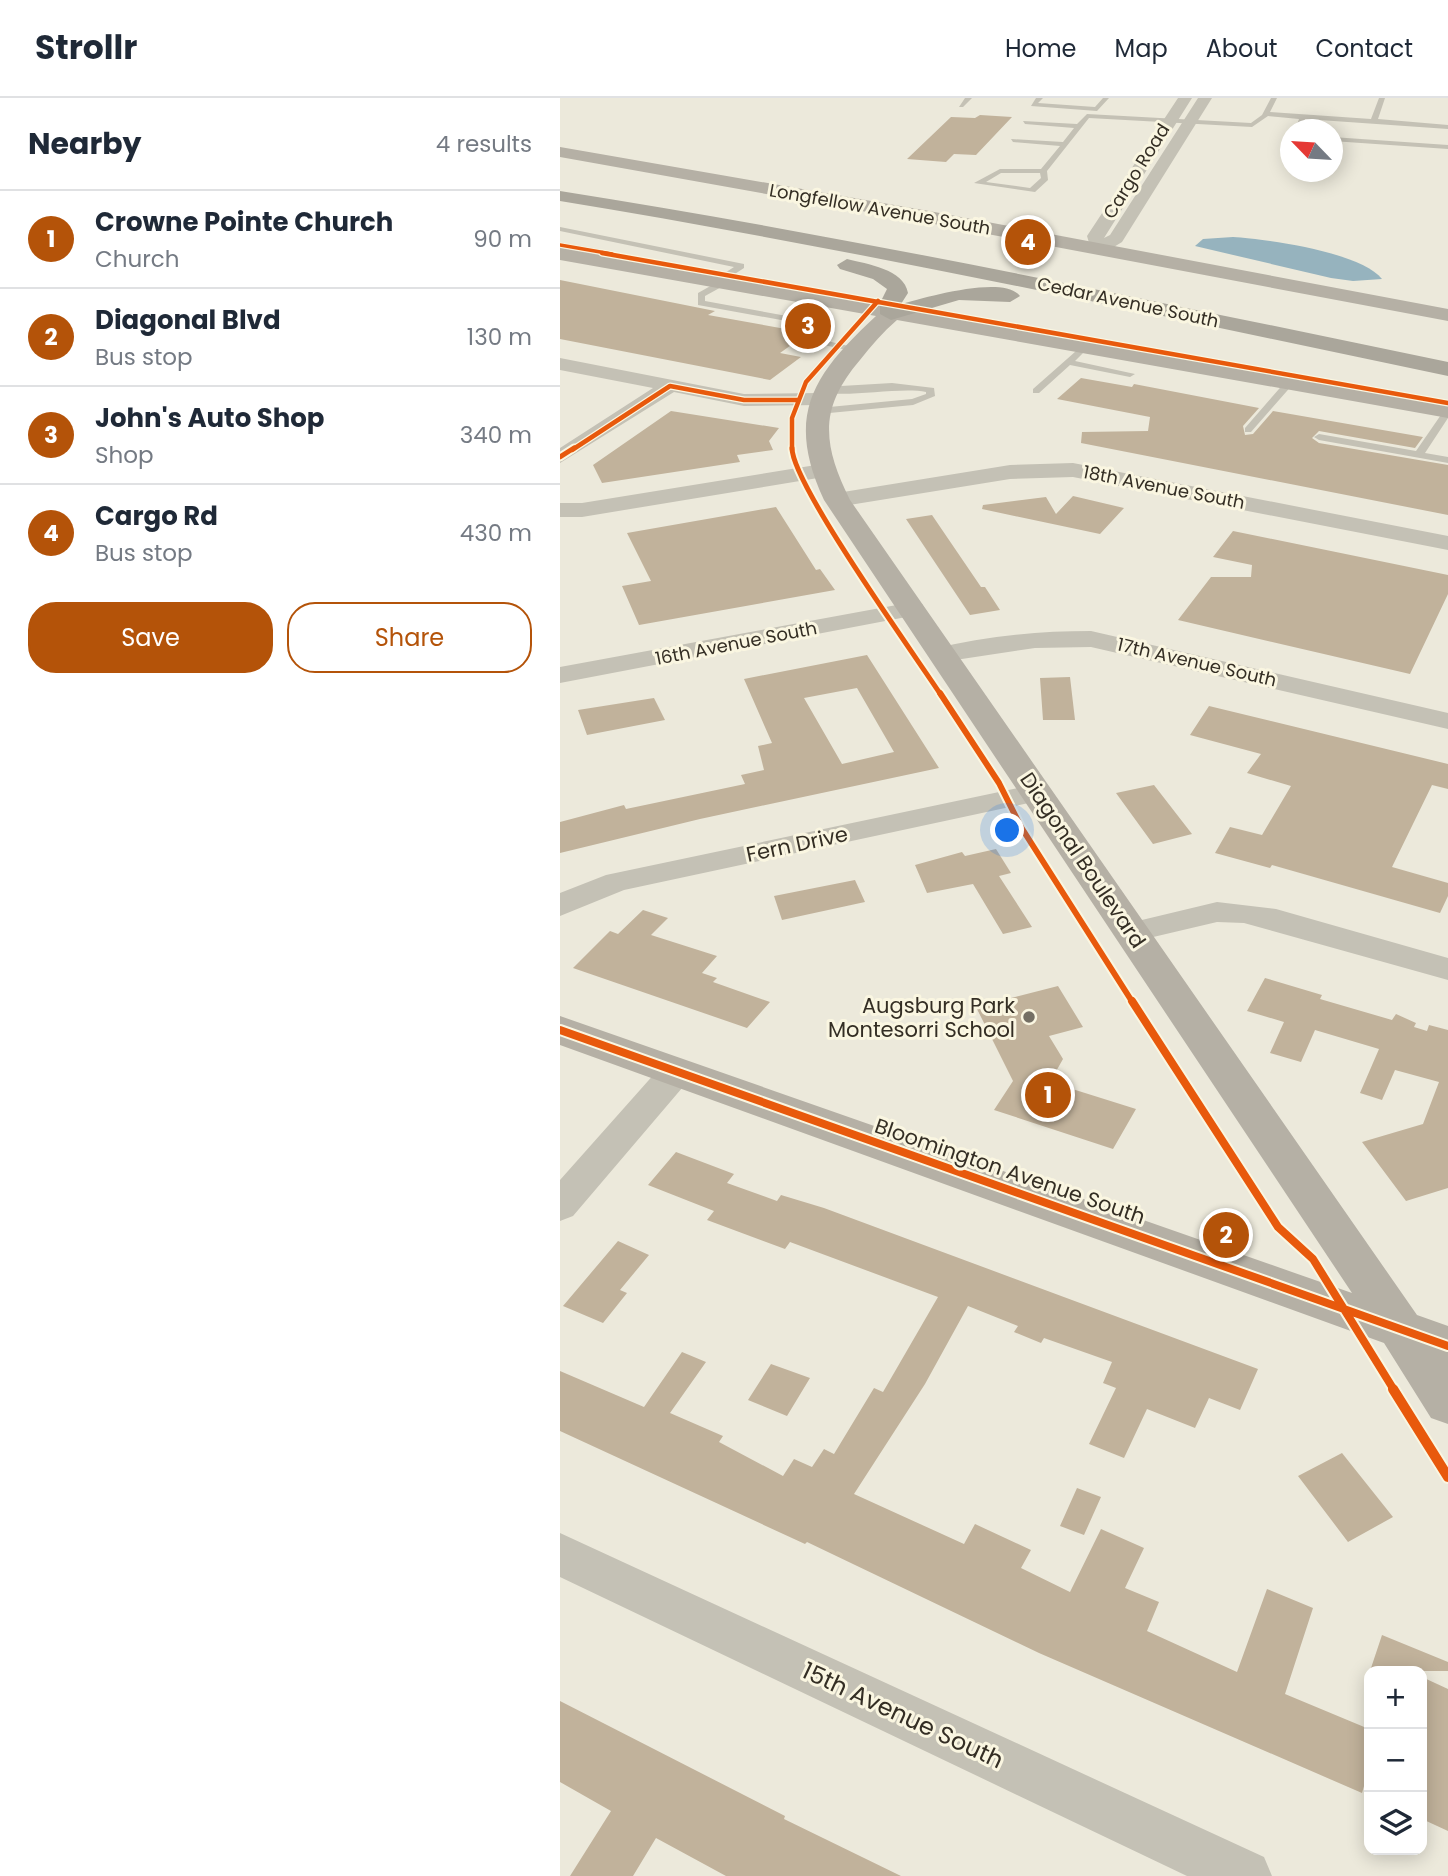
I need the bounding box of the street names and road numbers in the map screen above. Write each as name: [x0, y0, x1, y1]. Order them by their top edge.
street label: Cargo Road: [1097, 119, 1175, 223]
street label: Longfellow Avenue South: [767, 177, 993, 241]
street label: Cedar Avenue South: [1035, 271, 1221, 333]
street label: 18th Avenue South: [1081, 459, 1247, 515]
street label: 16th Avenue South: [653, 615, 819, 671]
street label: 17th Avenue South: [1115, 632, 1279, 692]
street label: Diagonal Boulevard: [1013, 766, 1153, 954]
street label: Fern Drive: [744, 819, 850, 869]
street label: Bloomington Avenue South: [871, 1111, 1149, 1231]
street label: 15th Avenue South: [797, 1654, 1009, 1776]

